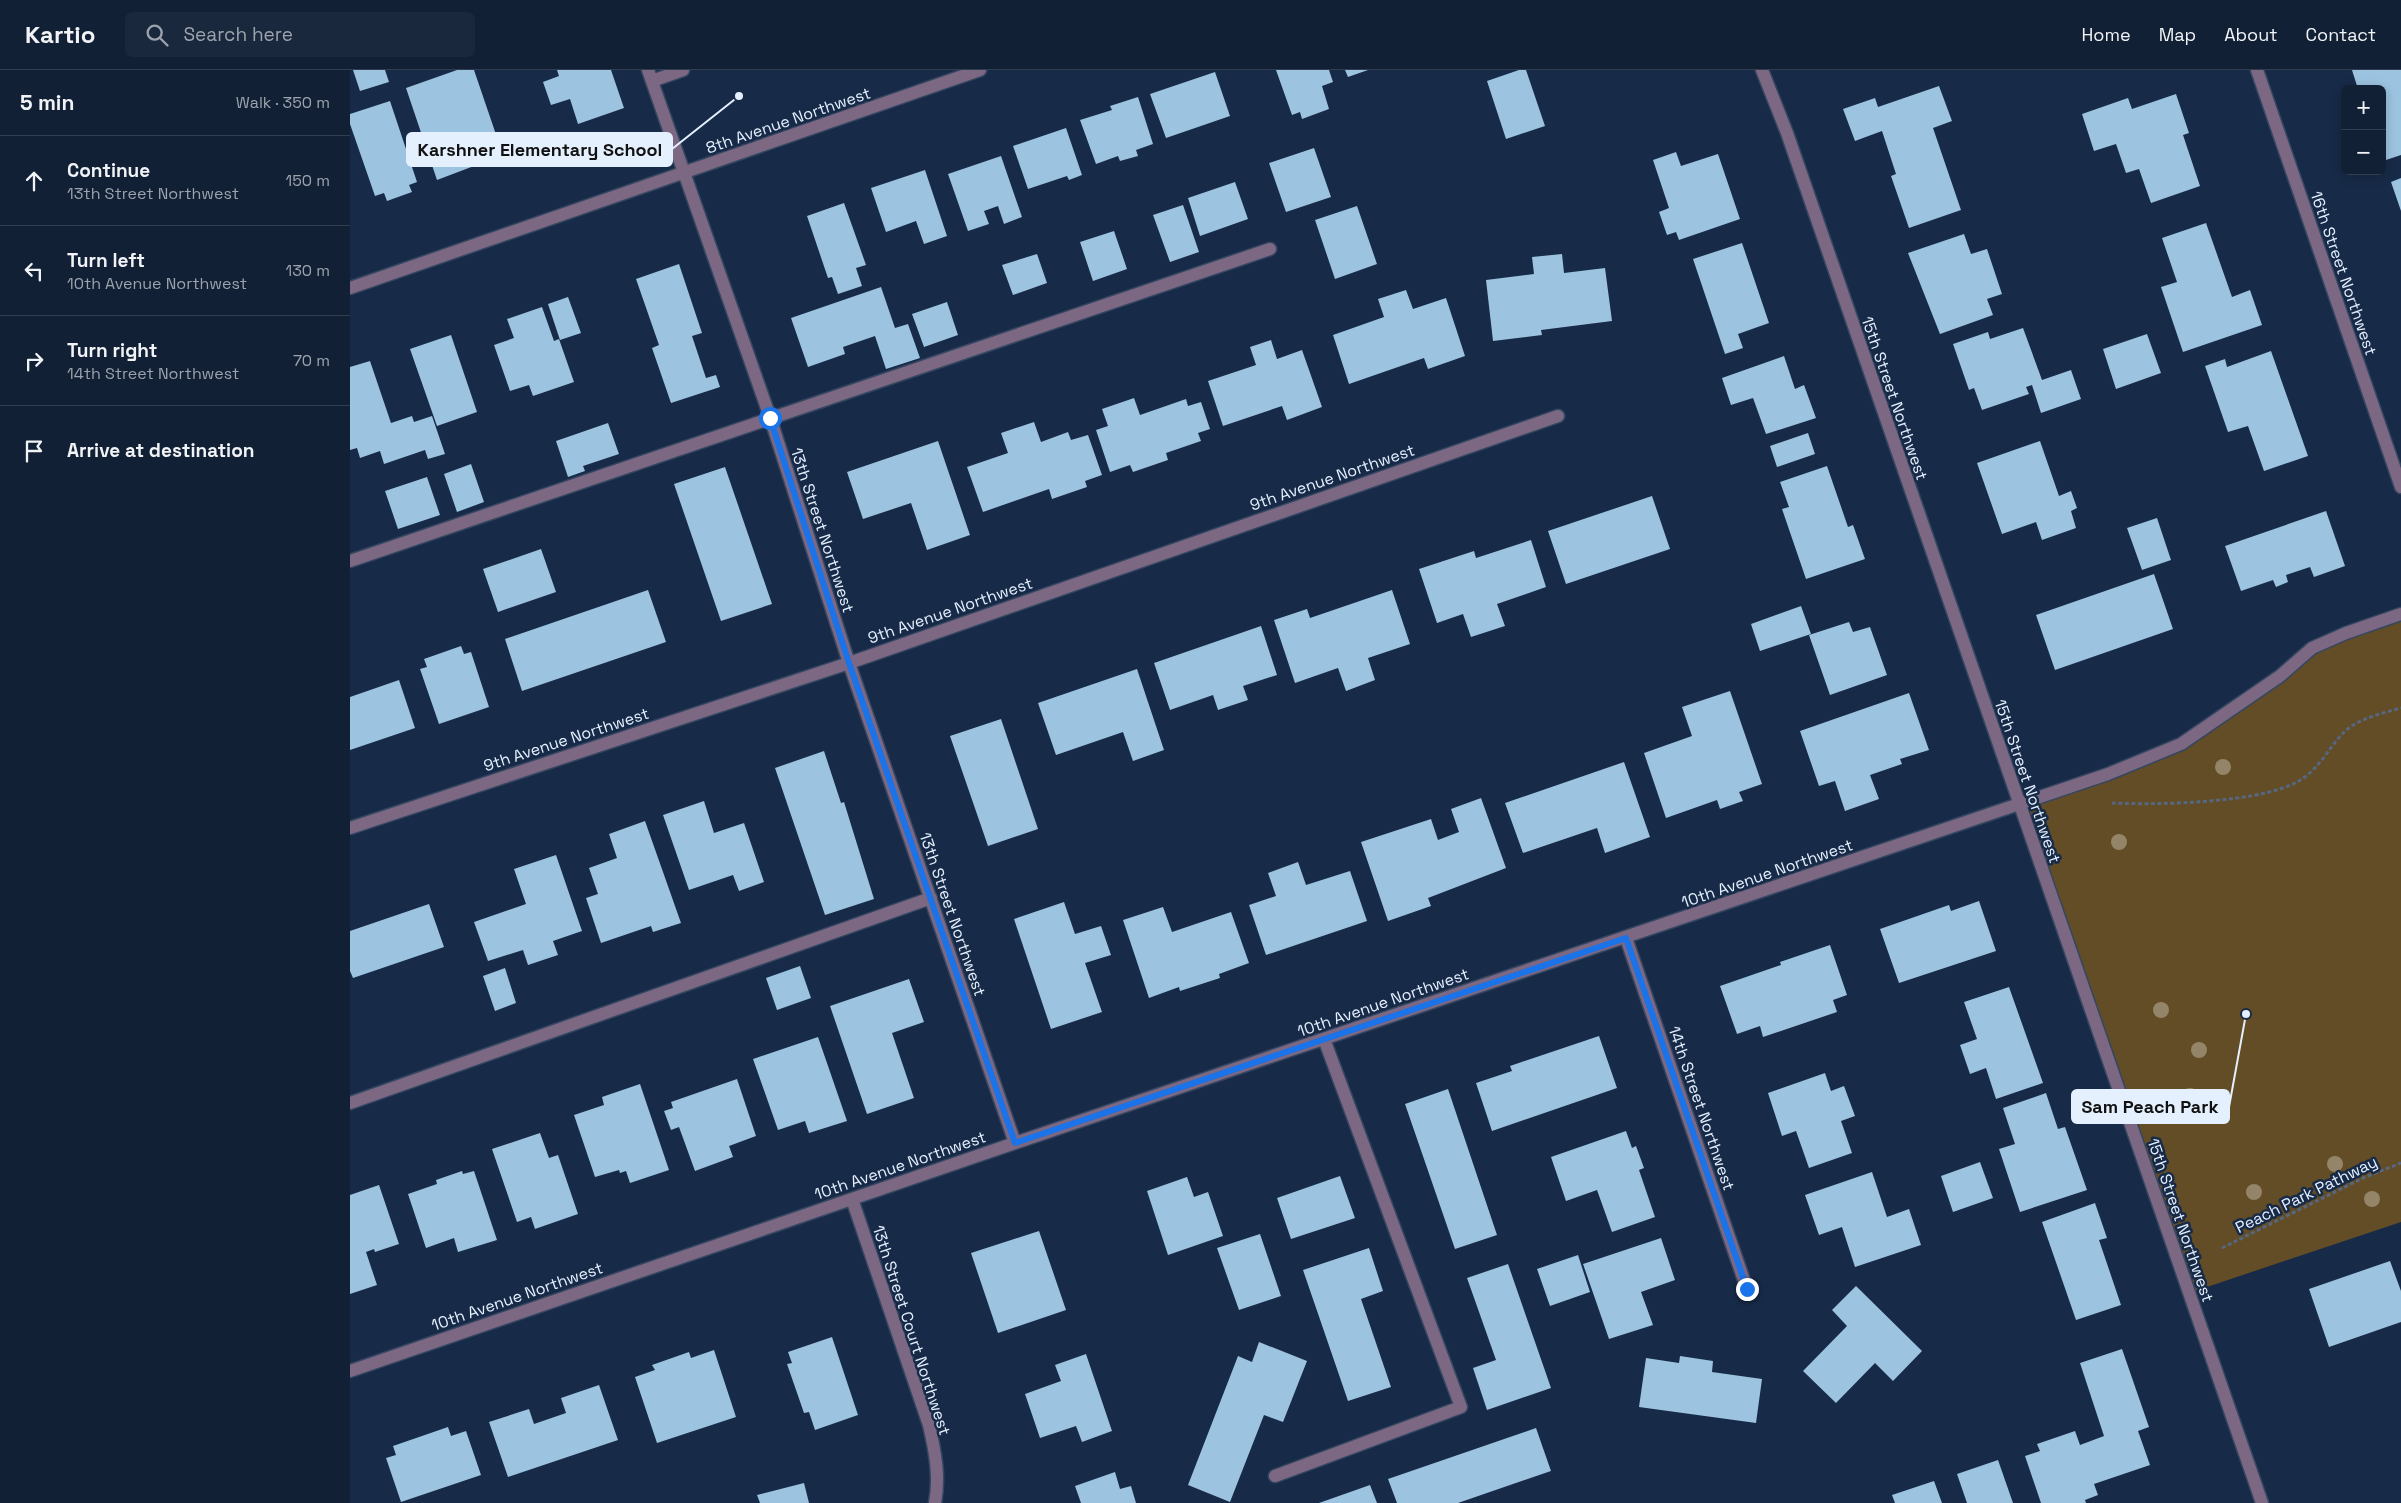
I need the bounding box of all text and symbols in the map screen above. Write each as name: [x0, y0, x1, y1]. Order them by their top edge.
search box: [125, 12, 475, 57]
text: Kartio: [25, 19, 95, 50]
icon: search: [143, 21, 171, 49]
text: Search here: [183, 22, 293, 47]
text: Home: [2082, 23, 2131, 46]
text: Map: [2159, 23, 2196, 46]
text: About: [2224, 23, 2278, 46]
text: Contact: [2306, 23, 2376, 46]
street label: 8th Avenue Northwest: [703, 82, 873, 159]
map controls: [2341, 85, 2386, 175]
button: +: [2341, 85, 2386, 130]
text: 5 min: [20, 89, 74, 116]
text: Walk · 350 m: [236, 92, 330, 113]
button: −: [2341, 130, 2386, 175]
callout: Karshner Elementary School: [407, 133, 672, 166]
text: Karshner Elementary School: [418, 138, 662, 161]
text: Continue: [67, 158, 150, 183]
icon: ahead: [20, 167, 48, 195]
text: 150 m: [286, 170, 330, 191]
text: 13th Street Northwest: [67, 183, 239, 204]
street label: 16th Street Northwest: [2306, 188, 2381, 358]
text: Turn left: [67, 248, 145, 273]
icon: left: [20, 257, 48, 285]
text: 130 m: [286, 260, 330, 281]
text: 10th Avenue Northwest: [67, 273, 247, 294]
street label: 15th Street Northwest: [1857, 313, 1932, 483]
text: Turn right: [67, 338, 157, 363]
icon: right: [20, 347, 48, 375]
text: 70 m: [293, 350, 330, 371]
text: 14th Street Northwest: [67, 363, 239, 384]
route start: [759, 407, 782, 430]
icon: arrive: [20, 437, 48, 465]
text: Arrive at destination: [67, 438, 255, 463]
street label: 9th Avenue Northwest: [1247, 439, 1417, 516]
street label: 13th Street Northwest: [786, 445, 859, 615]
street label: 9th Avenue Northwest: [865, 572, 1035, 649]
street label: 15th Street Northwest: [1990, 696, 2065, 866]
street label: 9th Avenue Northwest: [481, 703, 652, 776]
street label: 13th Street Northwest: [915, 829, 990, 999]
street label: 10th Avenue Northwest: [1679, 834, 1856, 913]
street label: 10th Avenue Northwest: [1295, 963, 1472, 1042]
street label: 14th Street Northwest: [1664, 1023, 1740, 1193]
callout: Sam Peach Park: [2072, 1090, 2229, 1123]
text: Sam Peach Park: [2081, 1095, 2219, 1118]
street label: 10th Avenue Northwest: [812, 1126, 989, 1205]
street label: 15th Street Northwest: [2143, 1135, 2218, 1305]
street label: Peach Park Pathway: [2232, 1151, 2381, 1238]
street label: 13th Street Court Northwest: [868, 1223, 955, 1438]
street label: 10th Avenue Northwest: [429, 1257, 606, 1336]
route end: [1736, 1278, 1759, 1301]

